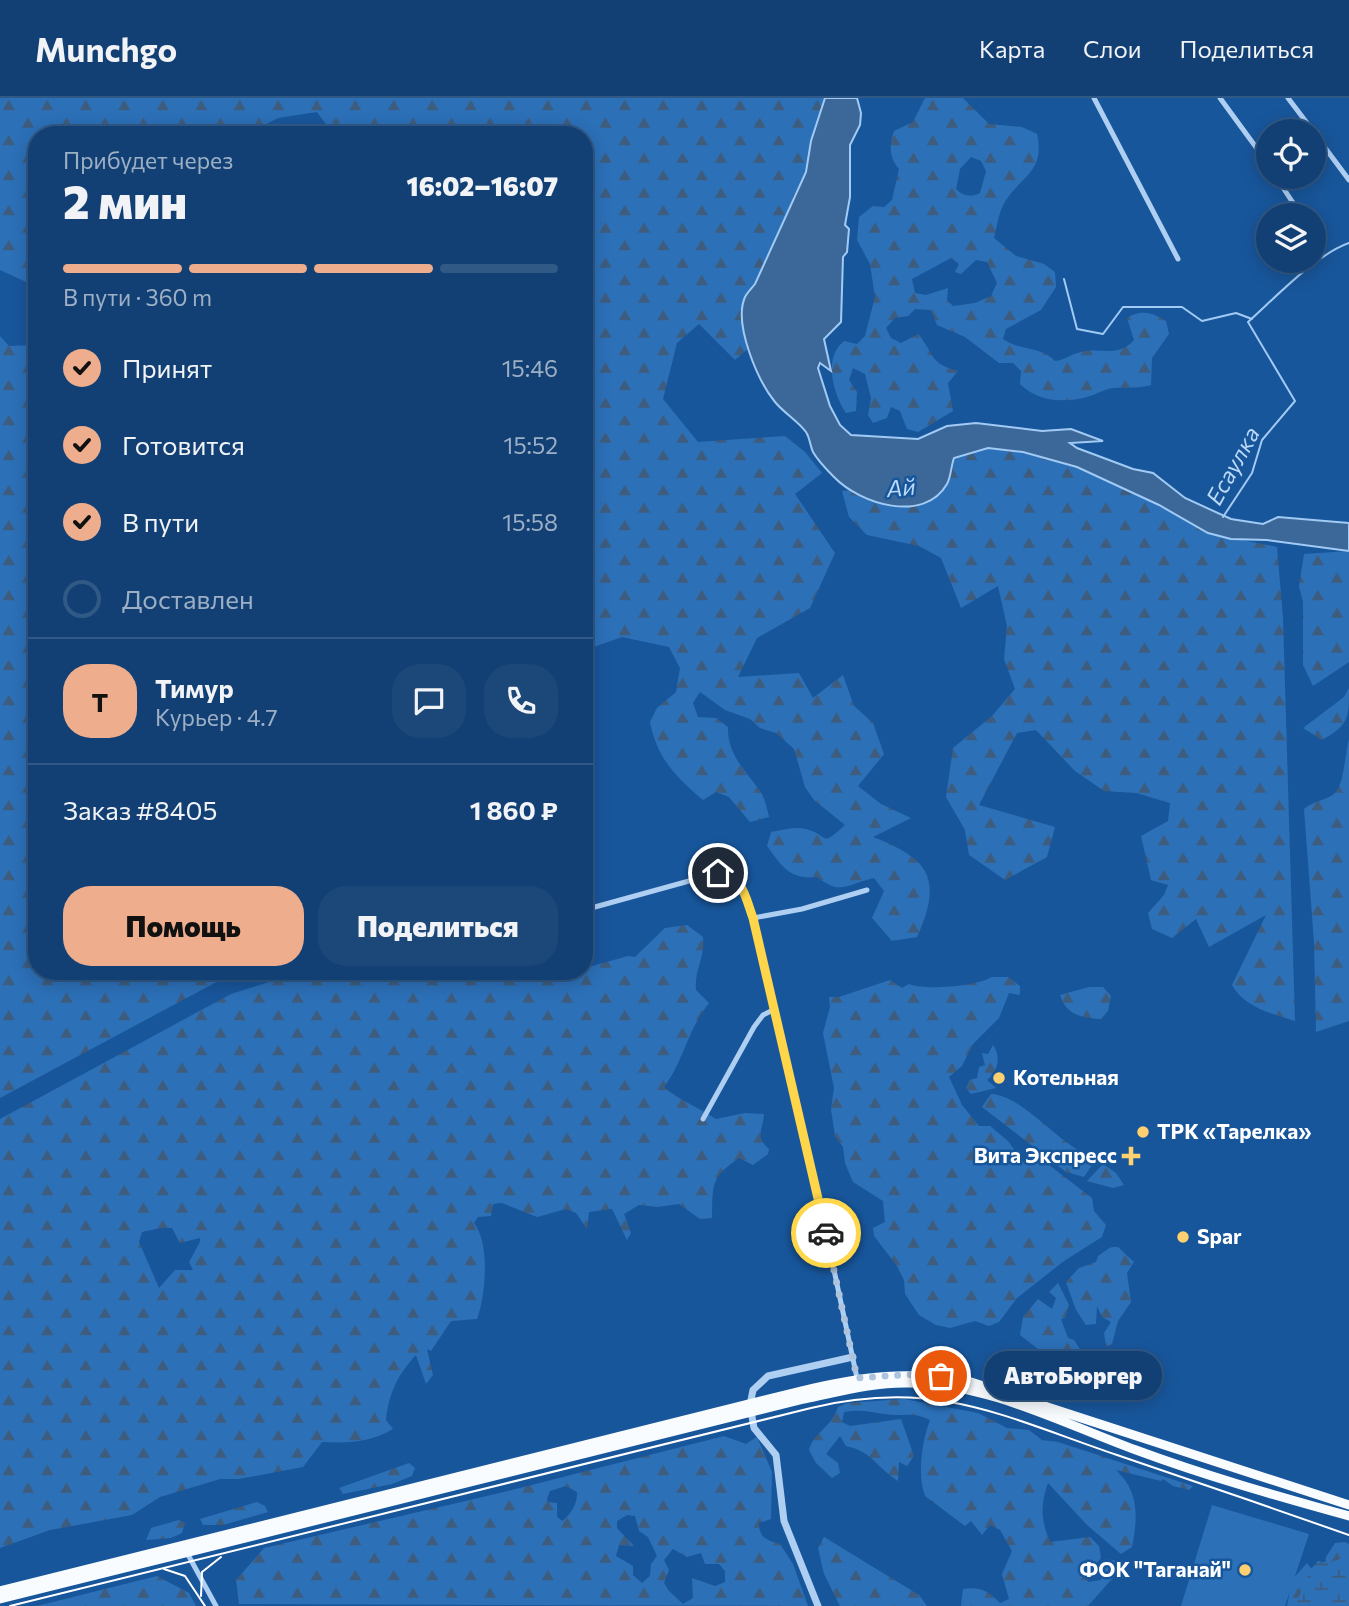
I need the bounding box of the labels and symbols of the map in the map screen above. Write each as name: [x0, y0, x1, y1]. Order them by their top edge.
water label: Есаулка: [1199, 422, 1265, 510]
water label: Ай: [884, 472, 917, 502]
pin: [688, 843, 748, 903]
place label: Котельная: [1013, 1064, 1119, 1089]
marker: Котельная: [991, 1070, 1007, 1086]
place label: ТРК «Тарелка»: [1157, 1118, 1312, 1143]
marker: ТРК «Тарелка»: [1135, 1124, 1151, 1140]
place label: Вита Экспресс: [974, 1142, 1117, 1167]
marker: Вита Экспресс: [1123, 1148, 1139, 1164]
courier: [791, 1198, 861, 1268]
place label: Spar: [1197, 1223, 1242, 1248]
marker: Spar: [1175, 1229, 1191, 1245]
pin: [911, 1346, 971, 1406]
callout: АвтоБюргер: [983, 1352, 1162, 1400]
place label: ФОК "Таганай": [1080, 1556, 1231, 1581]
marker: ФОК "Таганай": [1237, 1562, 1253, 1578]

